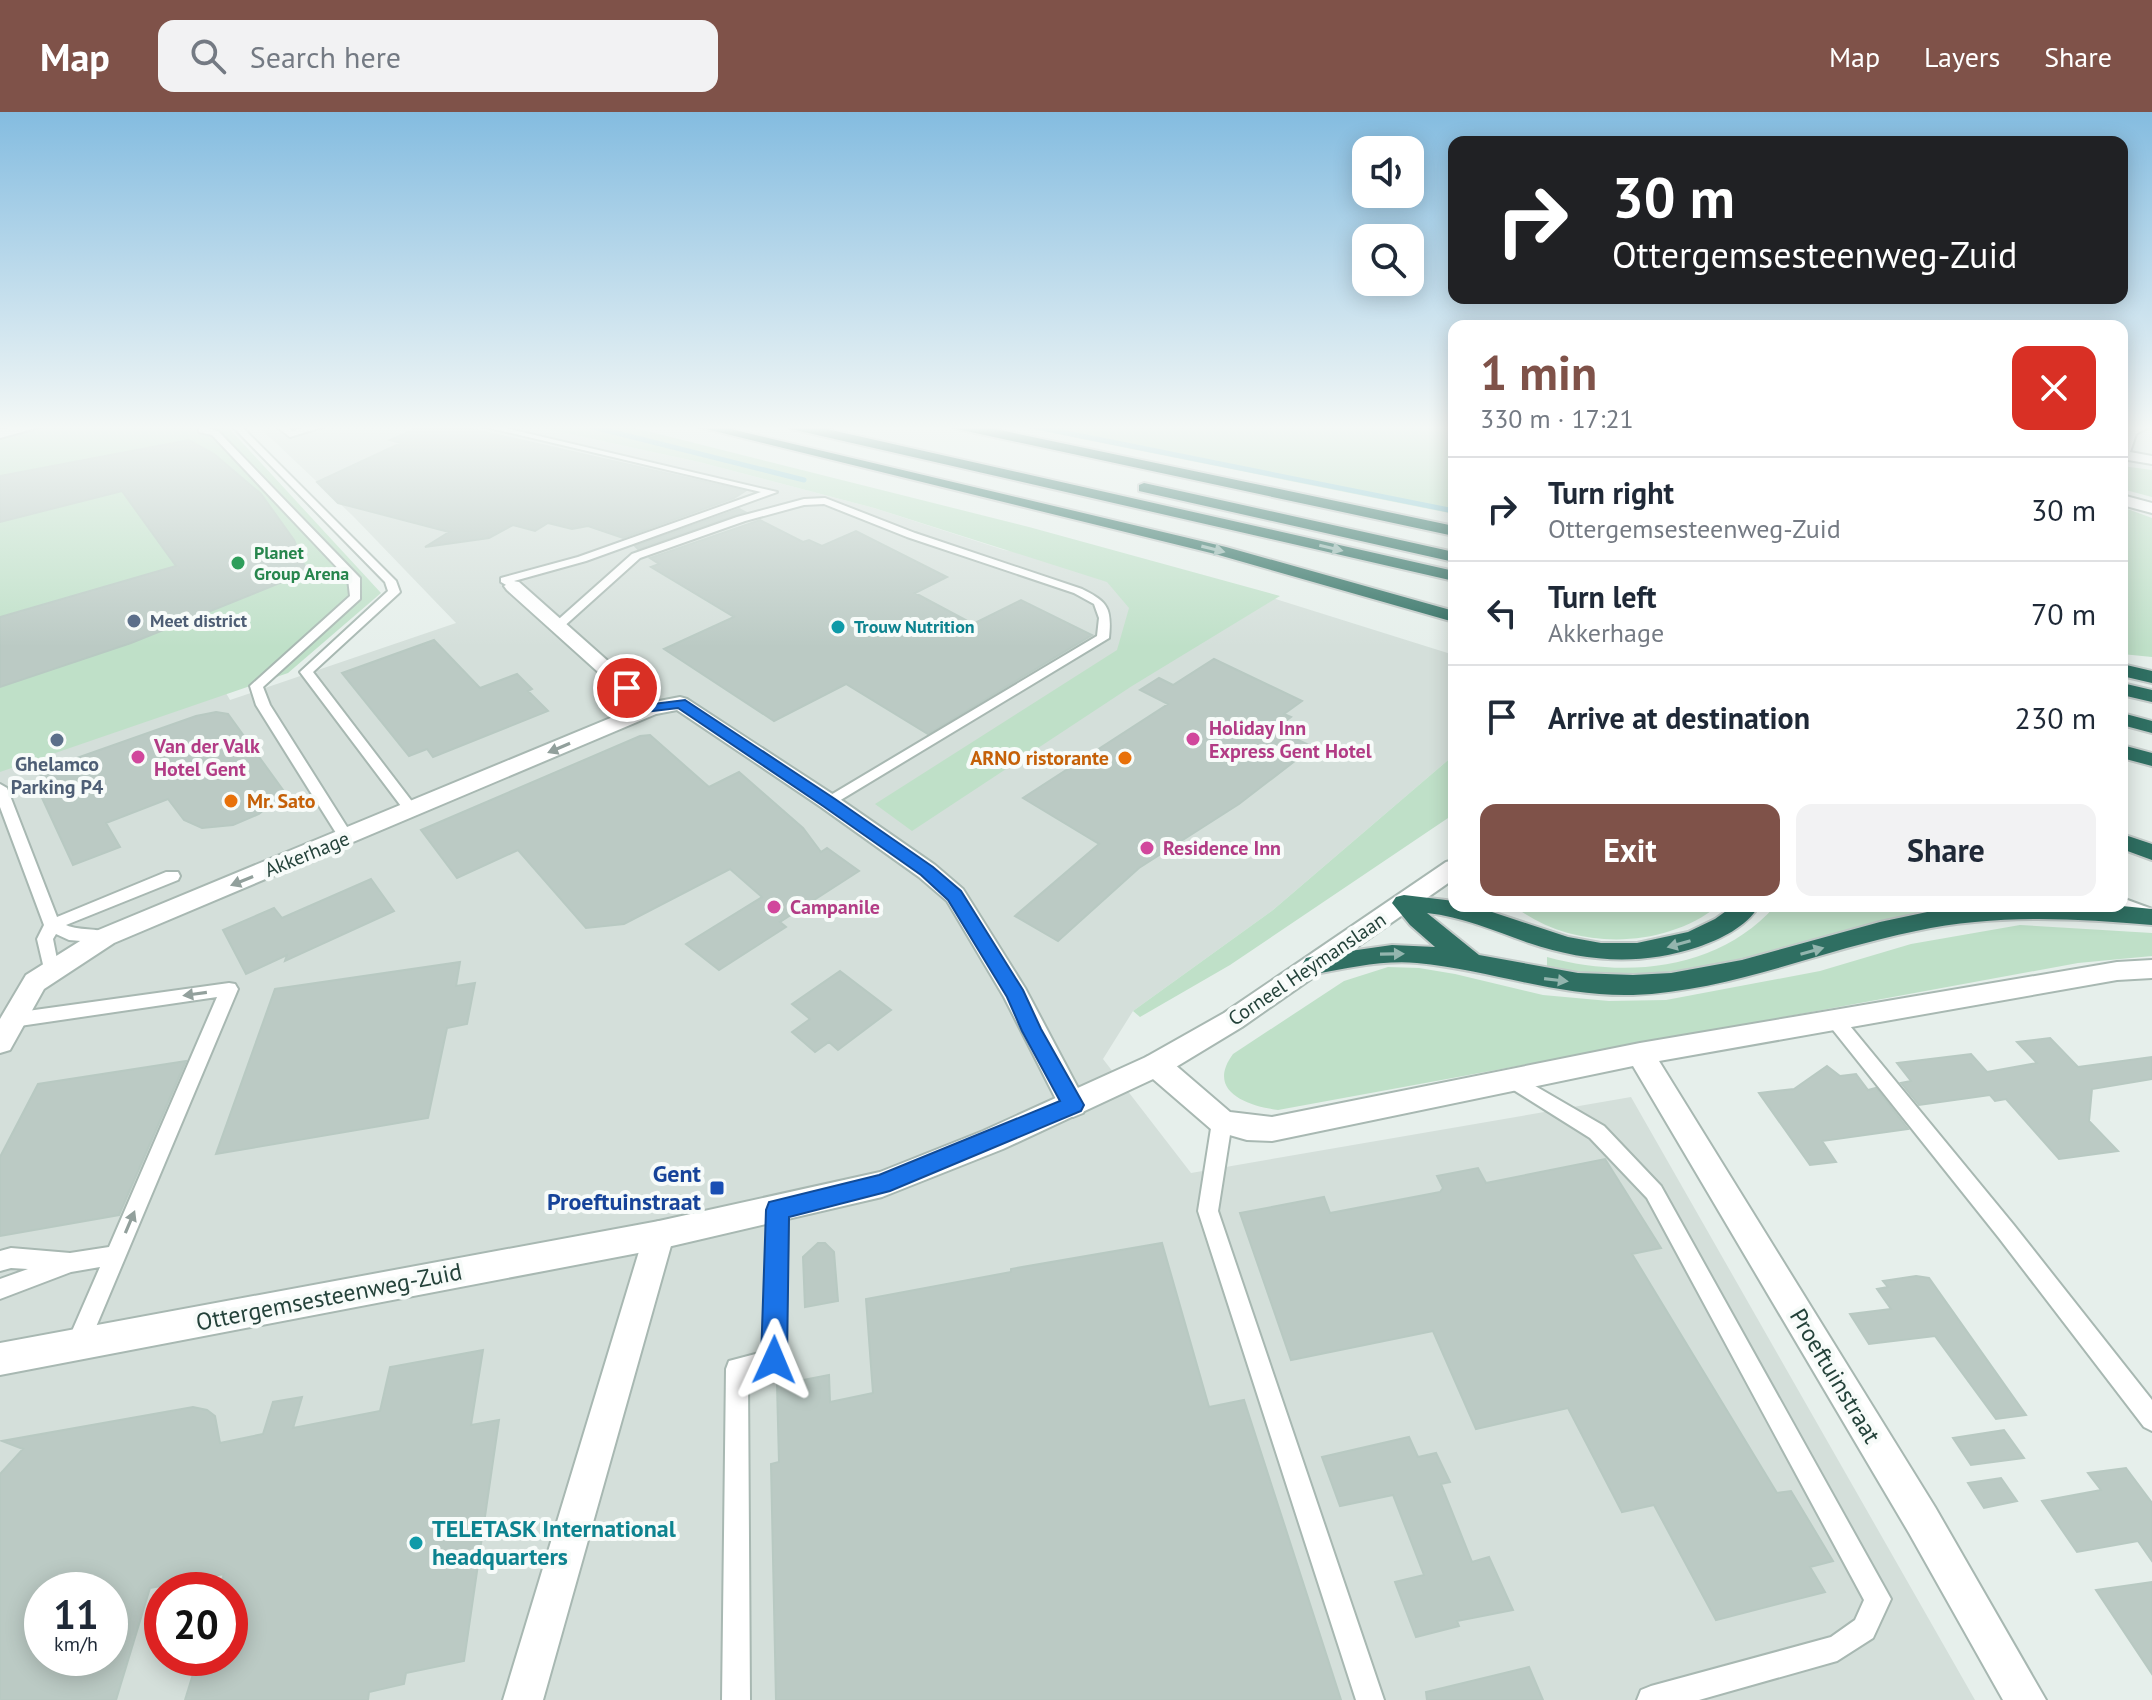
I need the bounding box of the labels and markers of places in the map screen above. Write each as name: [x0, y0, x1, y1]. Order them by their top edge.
place label: Planet Group Arena: [254, 541, 349, 585]
marker: Planet Group Arena: [229, 554, 247, 572]
place label: Meet district: [150, 609, 248, 632]
marker: Meet district: [125, 612, 143, 630]
place label: Trouw Nutrition: [854, 615, 975, 638]
marker: Trouw Nutrition: [829, 618, 847, 636]
pin: [593, 654, 661, 722]
place label: Holiday Inn Express Gent Hotel: [1209, 715, 1372, 764]
marker: Holiday Inn Express Gent Hotel: [1184, 730, 1202, 748]
marker: Ghelamco Parking P4: [48, 731, 66, 749]
place label: Van der Valk Hotel Gent: [153, 733, 260, 782]
place label: ARNO ristorante: [970, 745, 1109, 771]
marker: Van der Valk Hotel Gent: [129, 748, 147, 766]
marker: ARNO ristorante: [1116, 749, 1134, 767]
place label: Ghelamco Parking P4: [11, 751, 104, 800]
place label: Mr. Sato: [247, 788, 316, 814]
marker: Mr. Sato: [222, 792, 240, 810]
place label: Residence Inn: [1163, 835, 1281, 861]
marker: Residence Inn: [1138, 839, 1156, 857]
place label: Campanile: [790, 894, 880, 920]
marker: Campanile: [765, 898, 783, 916]
place label: Gent Proeftuinstraat: [547, 1158, 702, 1217]
marker: Gent Proeftuinstraat: [708, 1179, 726, 1197]
place label: TELETASK International headquarters: [432, 1513, 677, 1572]
marker: TELETASK International headquarters: [407, 1534, 425, 1552]

